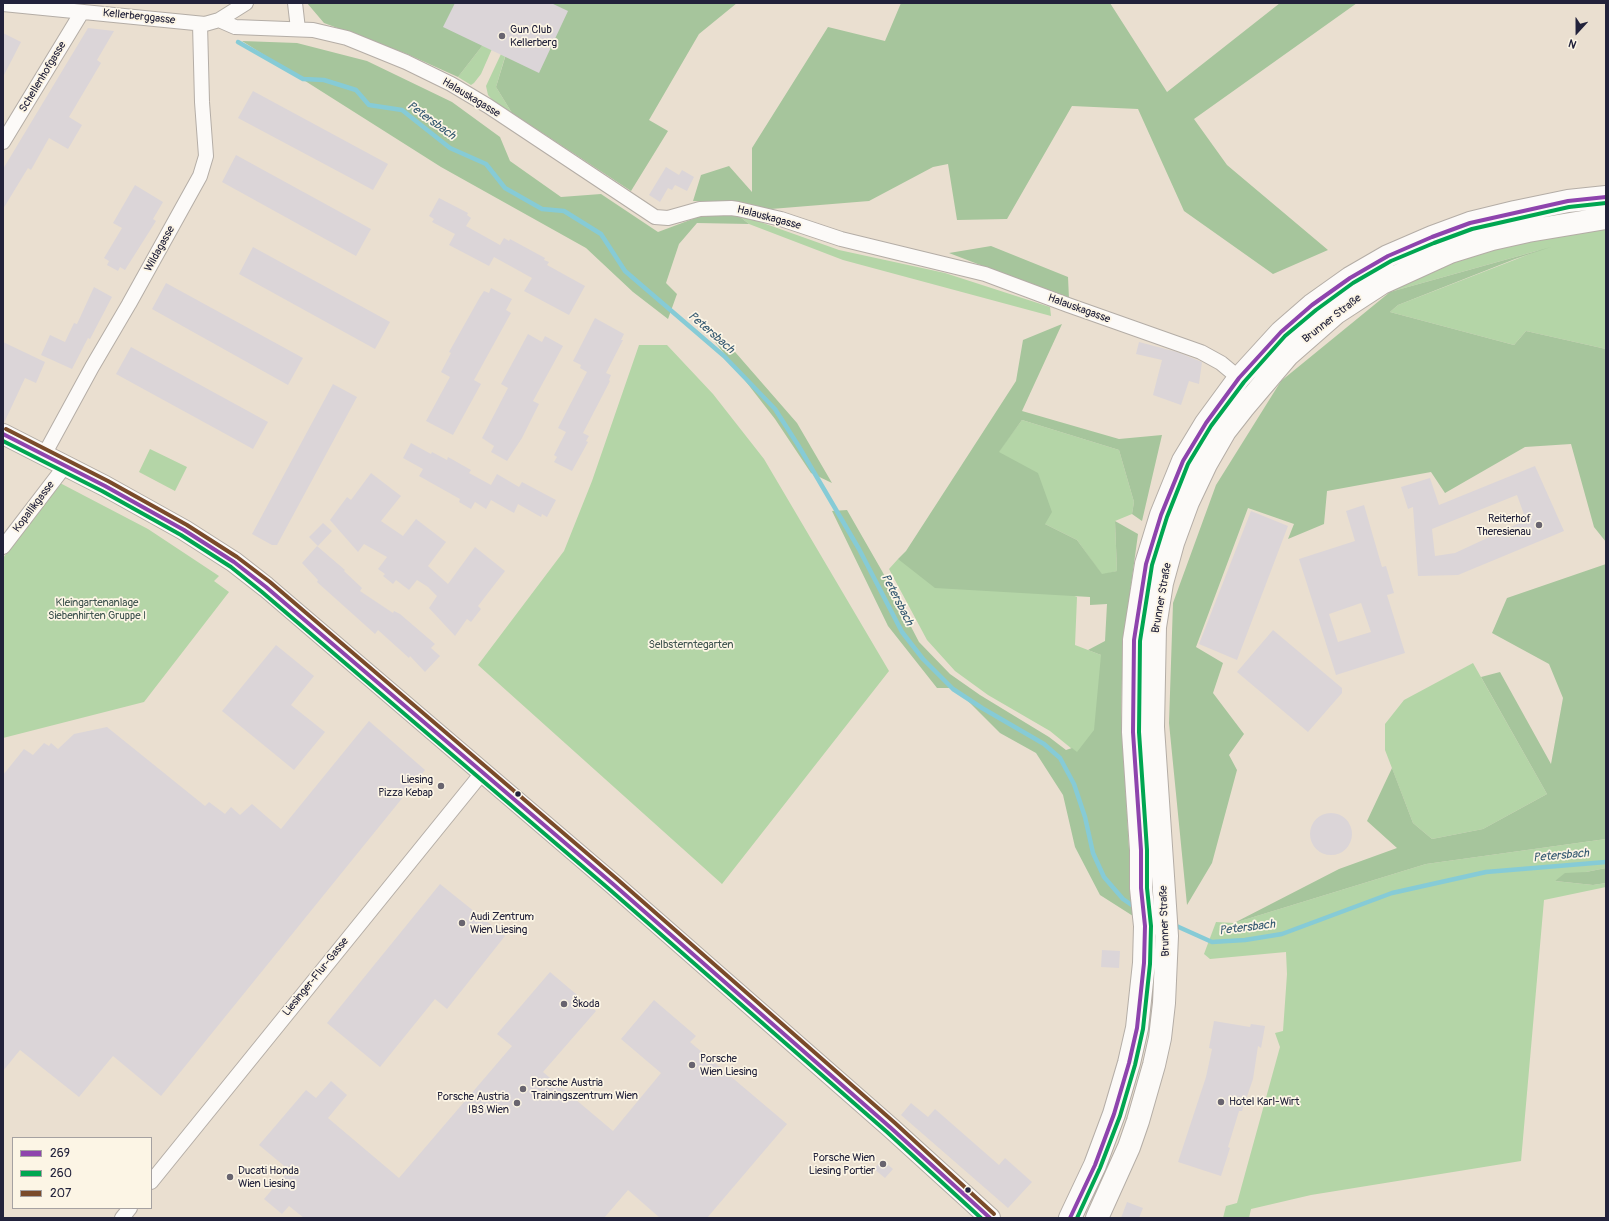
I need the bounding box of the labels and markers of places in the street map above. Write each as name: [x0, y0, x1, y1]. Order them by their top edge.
place label: Gun Club Kellerberg: [510, 23, 557, 49]
marker: Gun Club Kellerberg: [497, 31, 507, 41]
place label: Reiterhof Theresienau: [1476, 512, 1531, 538]
marker: Reiterhof Theresienau: [1534, 520, 1544, 530]
place label: Liesing Pizza Kebap: [378, 773, 433, 799]
marker: Liesing Pizza Kebap: [436, 781, 446, 791]
unlabelled marker: [513, 789, 523, 799]
place label: Audi Zentrum Wien Liesing: [470, 910, 534, 936]
marker: Audi Zentrum Wien Liesing: [457, 918, 467, 928]
place label: Škoda: [572, 997, 600, 1011]
marker: Škoda: [559, 999, 569, 1009]
place label: Porsche Wien Liesing: [700, 1052, 757, 1078]
marker: Porsche Wien Liesing: [687, 1060, 697, 1070]
place label: Porsche Austria Trainingszentrum Wien: [531, 1076, 638, 1102]
marker: Porsche Austria Trainingszentrum Wien: [518, 1084, 528, 1094]
place label: Porsche Austria IBS Wien: [437, 1090, 509, 1116]
place label: Hotel Karl-Wirt: [1229, 1095, 1299, 1109]
marker: Hotel Karl-Wirt: [1216, 1097, 1226, 1107]
marker: Porsche Austria IBS Wien: [512, 1098, 522, 1108]
place label: Porsche Wien Liesing Portier: [809, 1151, 875, 1177]
marker: Porsche Wien Liesing Portier: [878, 1159, 888, 1169]
place label: Ducati Honda Wien Liesing: [238, 1164, 299, 1190]
marker: Ducati Honda Wien Liesing: [225, 1172, 235, 1182]
unlabelled marker: [963, 1185, 973, 1195]

